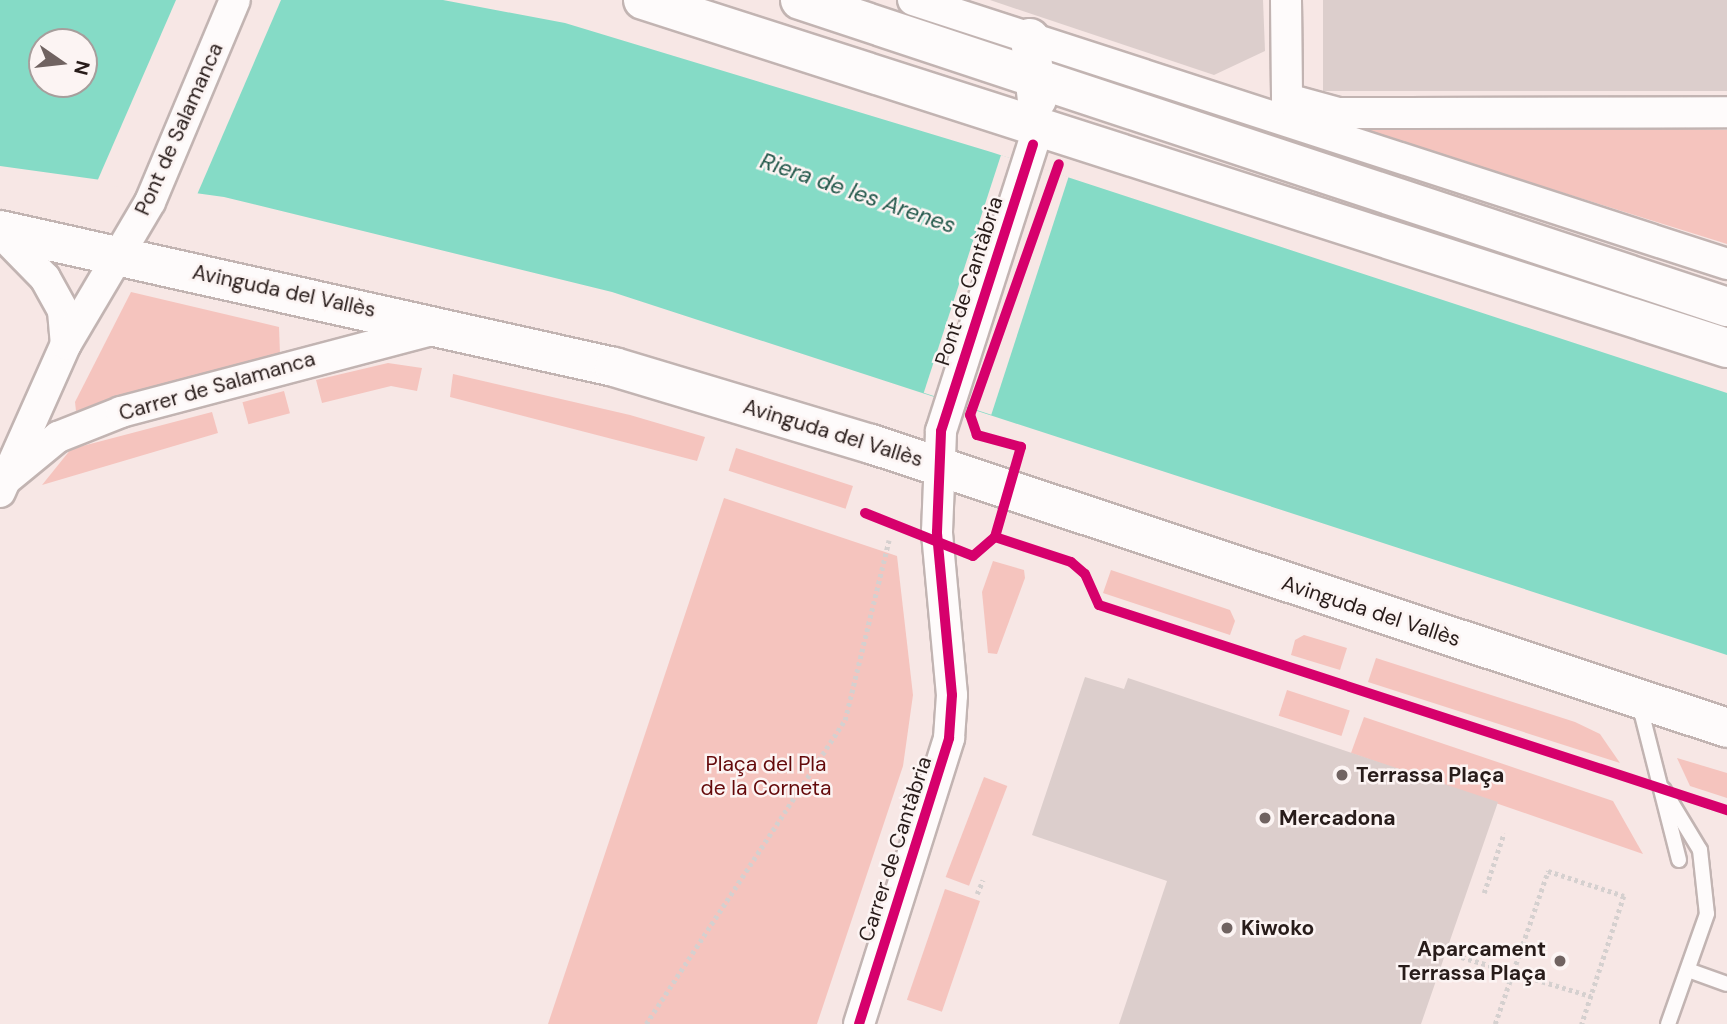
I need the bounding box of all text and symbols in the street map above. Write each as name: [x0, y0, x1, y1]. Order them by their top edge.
north arrow: [28, 28, 98, 98]
street label: Pont de Salamanca: [130, 39, 228, 219]
text: N: [68, 58, 96, 77]
water label: Riera de les Arenes: [757, 147, 959, 239]
street label: Pont de Cantàbria: [930, 193, 1008, 369]
street label: Avinguda del Vallès: [190, 259, 378, 323]
street label: Carrer de Salamanca: [116, 346, 318, 426]
street label: Avinguda del Vallès: [740, 394, 926, 472]
street label: Avinguda del Vallès: [1278, 570, 1464, 652]
park label: Plaça del Pla de la Corneta: [701, 751, 831, 801]
street label: Carrer de Cantàbria: [853, 753, 937, 945]
place label: Terrassa Plaça: [1356, 762, 1504, 788]
marker: Terrassa Plaça: [1334, 767, 1350, 783]
place label: Mercadona: [1279, 805, 1396, 831]
marker: Mercadona: [1257, 810, 1273, 826]
place label: Kiwoko: [1241, 915, 1314, 941]
marker: Kiwoko: [1219, 920, 1235, 936]
place label: Aparcament Terrassa Plaça: [1398, 936, 1546, 986]
marker: Aparcament Terrassa Plaça: [1552, 953, 1568, 969]

